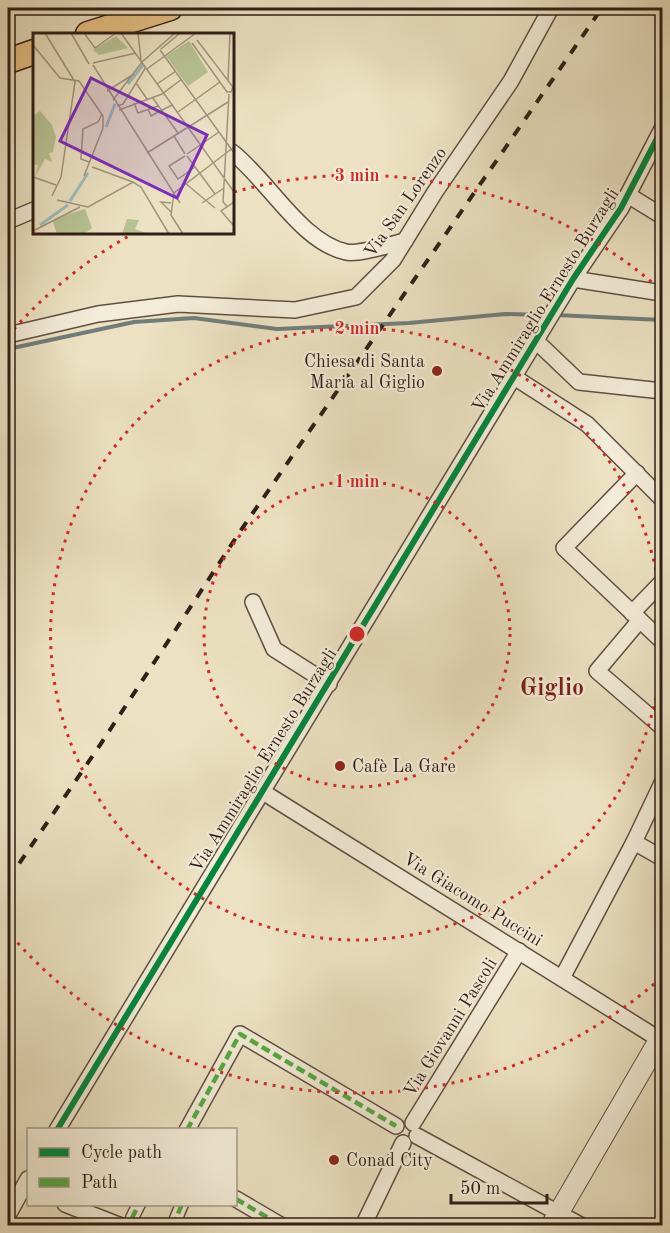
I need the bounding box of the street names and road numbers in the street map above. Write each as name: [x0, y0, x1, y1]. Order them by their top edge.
street label: Via San Lorenzo: [361, 144, 450, 261]
street label: Via Ammiraglio Ernesto Burzagli: [469, 185, 623, 416]
street label: Via Ammiraglio Ernesto Burzagli: [187, 645, 341, 876]
street label: Via Giacomo Puccini: [400, 850, 545, 950]
street label: Via Giovanni Pascoli: [401, 955, 501, 1100]

